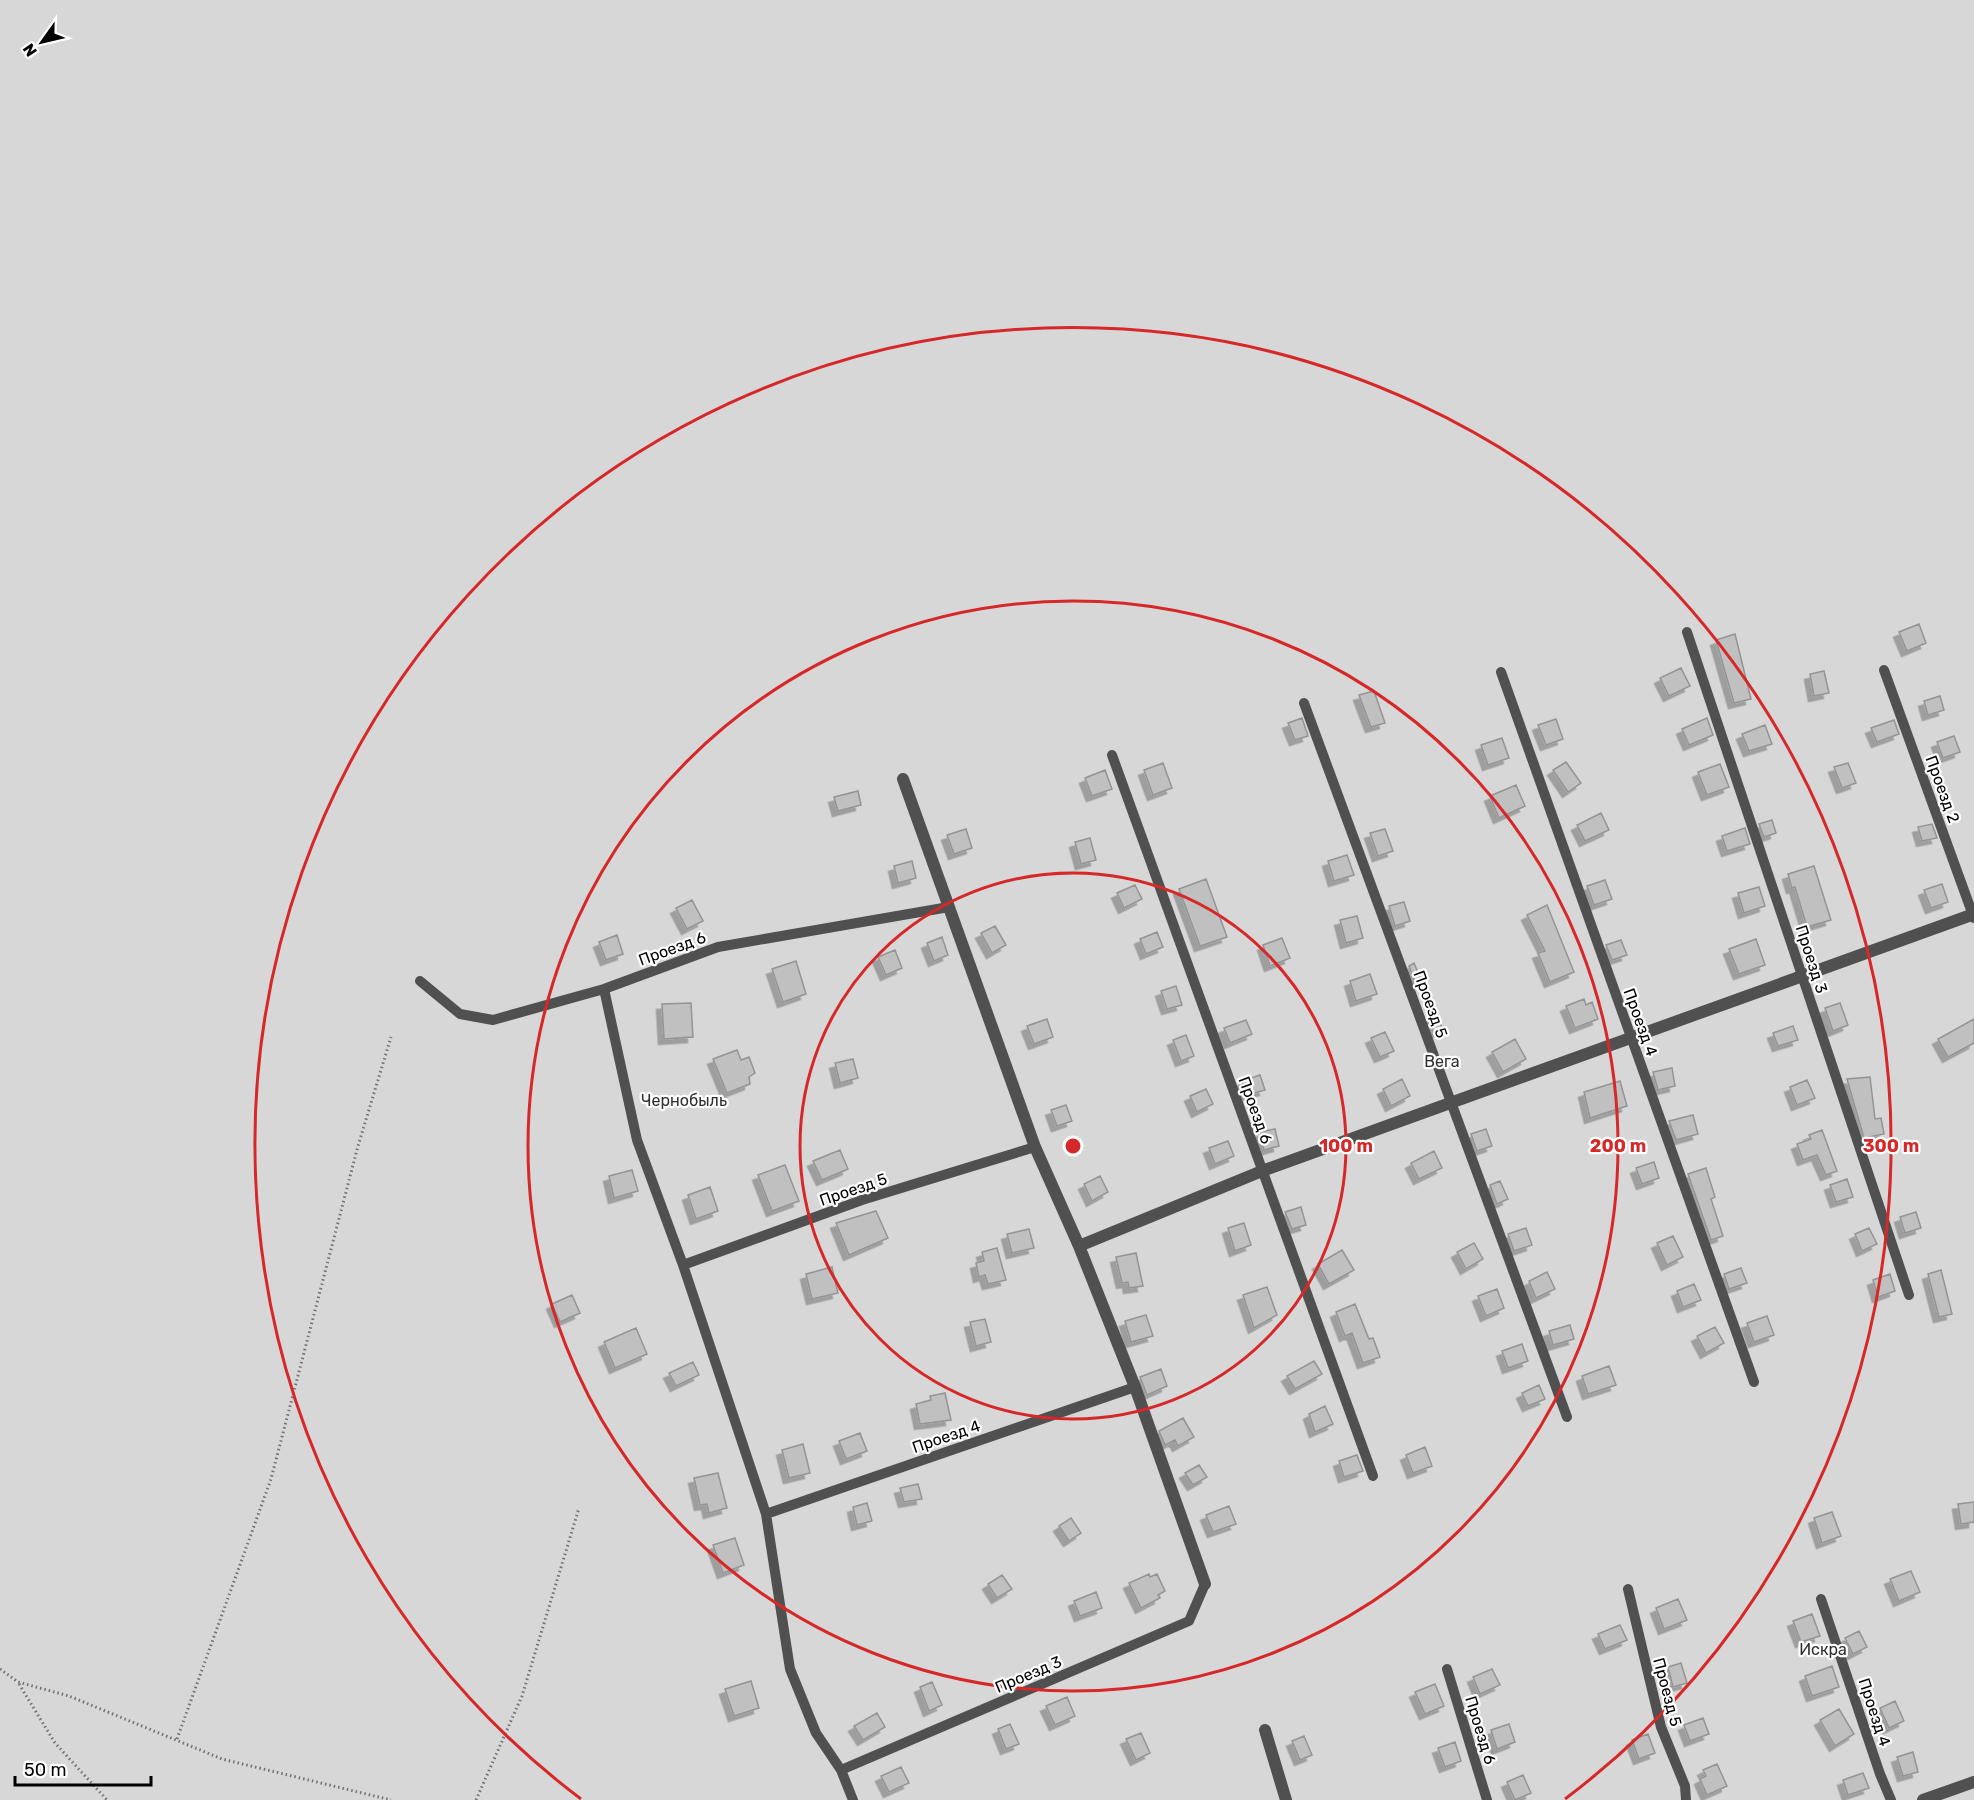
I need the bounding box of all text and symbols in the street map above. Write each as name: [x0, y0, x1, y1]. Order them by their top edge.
north arrow: [12, 12, 72, 72]
text: N: [19, 40, 41, 60]
street label: Проезд 2: [1922, 753, 1963, 825]
street label: Проезд 3: [1792, 923, 1831, 996]
street label: Проезд 6: [636, 927, 709, 969]
street label: Проезд 5: [1410, 968, 1451, 1040]
street label: Проезд 4: [1620, 986, 1662, 1059]
park label: Вега: [1424, 1052, 1460, 1071]
street label: Проезд 6: [1235, 1074, 1277, 1147]
park label: Чернобыль: [641, 1091, 727, 1110]
text: 100 m: [1319, 1135, 1373, 1157]
text: 200 m: [1590, 1135, 1646, 1157]
text: 300 m: [1863, 1135, 1919, 1157]
centre of rings: [1063, 1136, 1083, 1156]
street label: Проезд 5: [817, 1169, 890, 1210]
street label: Проезд 4: [910, 1416, 983, 1457]
park label: Искра: [1799, 1640, 1847, 1659]
street label: Проезд 3: [992, 1652, 1064, 1697]
street label: Проезд 5: [1649, 1656, 1686, 1729]
street label: Проезд 4: [1855, 1676, 1895, 1749]
street label: Проезд 6: [1461, 1694, 1500, 1767]
scale bar: [15, 1749, 152, 1787]
text: 50 m: [24, 1759, 67, 1781]

